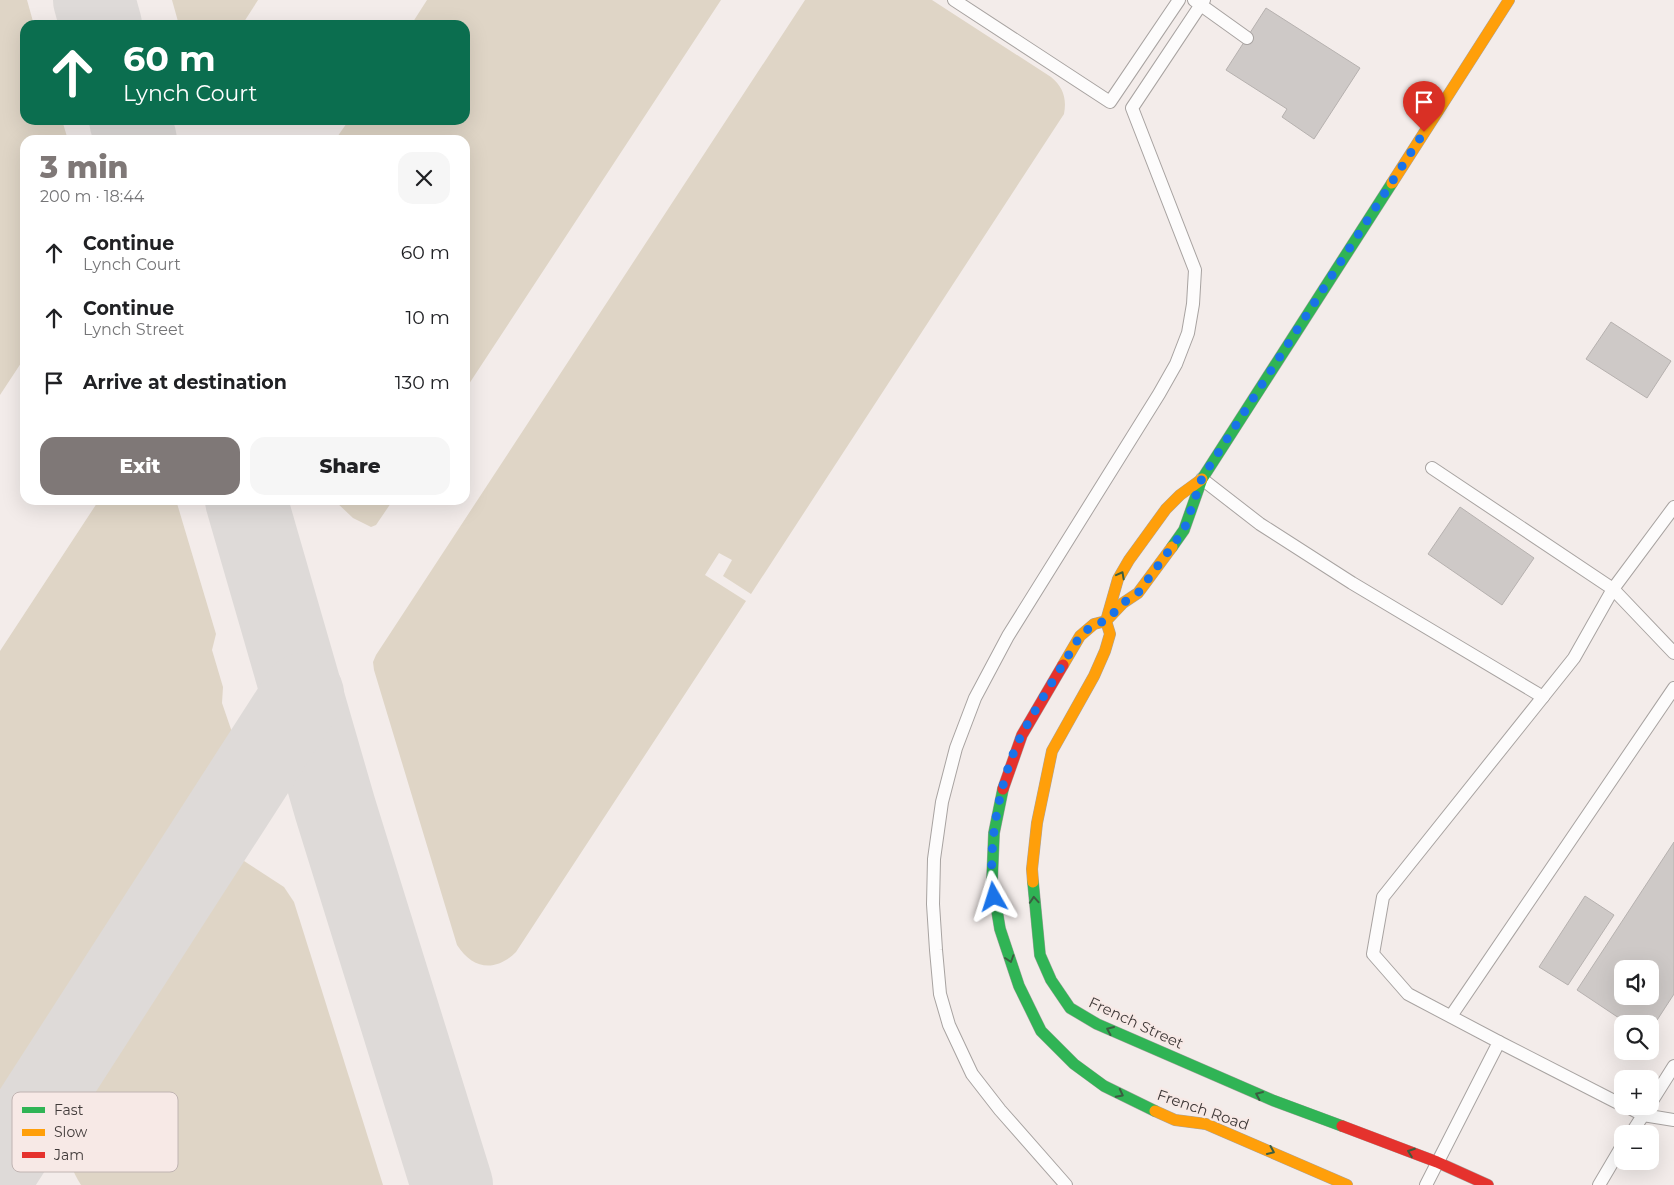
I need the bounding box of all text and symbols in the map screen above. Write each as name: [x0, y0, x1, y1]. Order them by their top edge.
text: 60 m: [123, 37, 216, 80]
icon: ahead: [40, 40, 105, 105]
text: Lynch Court: [123, 80, 257, 107]
pin: [1403, 81, 1445, 132]
icon: arrive: [1410, 88, 1438, 116]
text: 3 min: [40, 149, 128, 186]
button: close: [398, 152, 450, 204]
text: 200 m · 18:44: [40, 187, 144, 206]
text: Continue: [83, 232, 174, 255]
icon: ahead: [40, 239, 68, 267]
text: 60 m: [401, 241, 450, 264]
text: Lynch Court: [83, 255, 181, 274]
text: Continue: [83, 297, 174, 320]
icon: ahead: [40, 304, 68, 332]
text: 10 m: [405, 306, 450, 329]
text: Lynch Street: [83, 320, 184, 339]
icon: arrive: [40, 369, 68, 397]
text: Arrive at destination: [83, 371, 287, 394]
text: 130 m: [395, 371, 450, 394]
button: Exit: [40, 437, 240, 495]
button: Share: [250, 437, 450, 495]
one-way arrow: [1115, 572, 1125, 581]
position arrow: [967, 870, 1019, 922]
one-way arrow: [1029, 896, 1040, 904]
one-way arrow: [1004, 955, 1014, 963]
map controls: [1614, 960, 1659, 1170]
button: sound: [1614, 960, 1659, 1005]
street label: French Street: [1086, 992, 1187, 1053]
button: search: [1614, 1015, 1659, 1060]
one-way arrow: [1106, 1025, 1115, 1036]
button: +: [1614, 1070, 1659, 1115]
street label: French Road: [1155, 1085, 1252, 1134]
one-way arrow: [1115, 1088, 1124, 1098]
one-way arrow: [1255, 1090, 1264, 1101]
legend: [12, 1092, 178, 1172]
text: Fast: [54, 1101, 84, 1119]
text: Slow: [54, 1123, 88, 1141]
button: −: [1614, 1125, 1659, 1170]
one-way arrow: [1266, 1145, 1275, 1156]
text: Jam: [53, 1146, 84, 1164]
one-way arrow: [1407, 1148, 1416, 1158]

